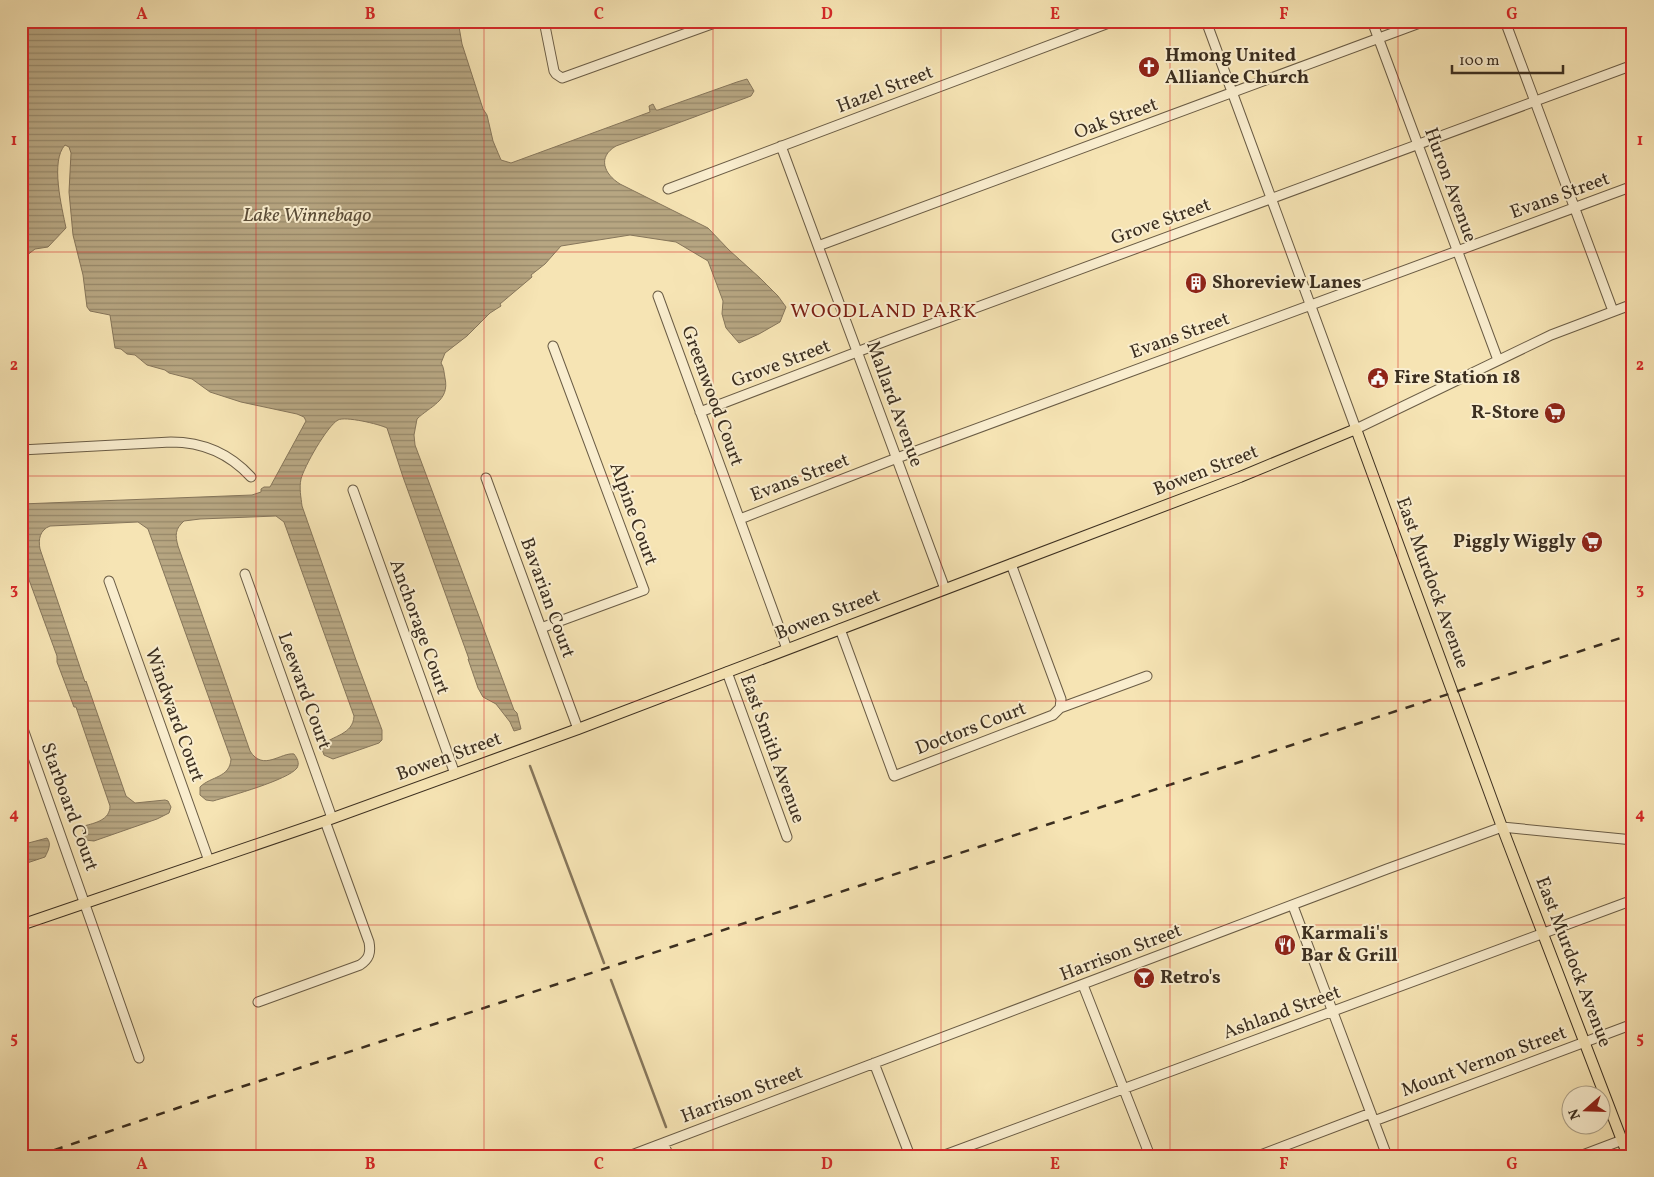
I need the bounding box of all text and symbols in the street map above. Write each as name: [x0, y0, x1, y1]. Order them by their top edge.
text: A: [136, 4, 148, 26]
text: B: [365, 4, 376, 26]
text: C: [594, 4, 604, 26]
text: D: [821, 4, 833, 26]
text: E: [1050, 4, 1060, 26]
text: F: [1279, 4, 1289, 26]
text: G: [1506, 4, 1518, 26]
scale bar: [1452, 42, 1563, 74]
place label: Hmong United Alliance Church: [1165, 43, 1309, 91]
text: 100 m: [1459, 51, 1499, 72]
church icon: Hmong United Alliance Church: [1137, 55, 1161, 79]
street label: Hazel Street: [833, 60, 937, 120]
street label: Oak Street: [1071, 92, 1162, 146]
street label: Huron Avenue: [1417, 124, 1483, 246]
text: 1: [11, 130, 17, 152]
text: 1: [1637, 130, 1643, 152]
street label: Evans Street: [1507, 166, 1614, 226]
street label: Grove Street: [1108, 192, 1215, 252]
water label: Lake Winnebago: [243, 202, 371, 230]
place label: Shoreview Lanes: [1212, 270, 1362, 296]
building icon: Shoreview Lanes: [1184, 271, 1208, 295]
district label: WOODLAND PARK: [790, 298, 978, 326]
street label: Evans Street: [1127, 306, 1234, 366]
street label: Greenwood Court: [675, 322, 750, 470]
street label: Grove Street: [728, 333, 835, 395]
street label: Mallard Avenue: [859, 337, 929, 471]
text: 2: [10, 355, 18, 377]
text: 2: [1636, 355, 1644, 377]
place label: Fire Station 18: [1394, 365, 1520, 391]
public building icon: Fire Station 18: [1366, 366, 1390, 390]
place label: R-Store: [1471, 400, 1539, 426]
supermarket icon: R-Store: [1543, 401, 1567, 425]
street label: Bowen Street: [1150, 439, 1262, 503]
street label: Evans Street: [747, 447, 854, 509]
street label: Alpine Court: [602, 459, 664, 569]
street label: East Murdock Avenue: [1389, 494, 1475, 672]
place label: Piggly Wiggly: [1453, 529, 1576, 555]
supermarket icon: Piggly Wiggly: [1580, 530, 1604, 554]
street label: Bavarian Court: [513, 534, 581, 662]
street label: Anchorage Court: [383, 556, 456, 698]
text: 3: [10, 579, 18, 601]
text: 3: [1636, 579, 1644, 601]
street label: Bowen Street: [772, 583, 884, 647]
street label: Leeward Court: [271, 629, 337, 754]
street label: Windward Court: [138, 644, 210, 786]
street label: East Smith Avenue: [733, 671, 811, 827]
street label: Doctors Court: [912, 696, 1030, 762]
street label: Bowen Street: [393, 726, 506, 788]
street label: Starboard Court: [34, 739, 104, 875]
text: 4: [9, 804, 19, 826]
text: 4: [1635, 804, 1645, 826]
street label: East Murdock Avenue: [1528, 873, 1618, 1051]
street label: Harrison Street: [1056, 918, 1186, 988]
place label: Karmali's Bar & Grill: [1301, 921, 1398, 969]
restaurant icon: Karmali's Bar & Grill: [1273, 933, 1297, 957]
place label: Retro's: [1160, 965, 1221, 991]
bar icon: Retro's: [1132, 966, 1156, 990]
street label: Ashland Street: [1219, 980, 1345, 1046]
street label: Mount Vernon Street: [1398, 1020, 1570, 1104]
text: 5: [10, 1028, 18, 1050]
text: 5: [1636, 1028, 1644, 1050]
street label: Harrison Street: [677, 1060, 807, 1130]
north arrow: [1562, 1084, 1612, 1134]
text: N: [1565, 1106, 1586, 1122]
text: A: [136, 1154, 148, 1176]
text: B: [365, 1154, 376, 1176]
text: C: [594, 1154, 604, 1176]
text: D: [821, 1154, 833, 1176]
text: E: [1050, 1154, 1060, 1176]
text: F: [1279, 1154, 1289, 1176]
text: G: [1506, 1154, 1518, 1176]

